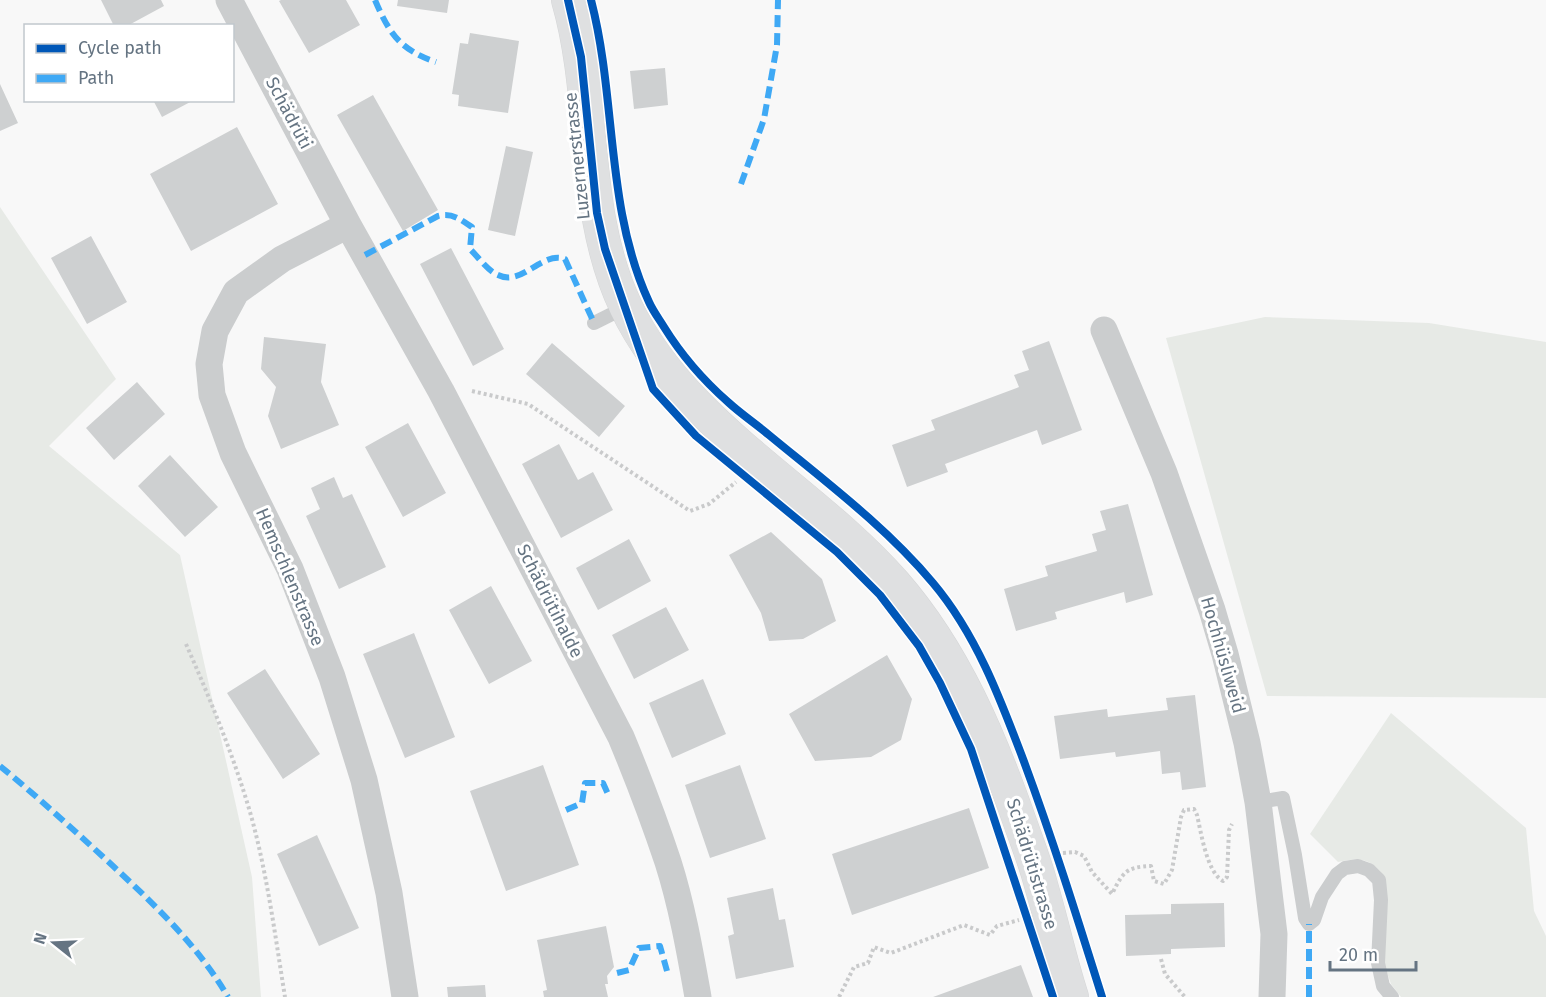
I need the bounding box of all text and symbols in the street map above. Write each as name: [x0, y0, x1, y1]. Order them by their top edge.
legend: [24, 24, 234, 102]
text: Cycle path: [78, 37, 162, 59]
text: Path: [78, 67, 114, 89]
street label: Schädrüti: [261, 73, 317, 153]
street label: Luzernerstrasse: [559, 91, 595, 221]
street label: Hemschlenstrasse: [251, 505, 329, 649]
street label: Schädrütihalde: [512, 541, 588, 661]
street label: Hochhüsliweid: [1196, 594, 1250, 716]
street label: Schädrütistrasse: [1002, 796, 1062, 932]
north arrow: [24, 913, 84, 973]
text: N: [30, 931, 51, 946]
scale bar: [1330, 934, 1416, 972]
text: 20 m: [1339, 944, 1378, 966]

